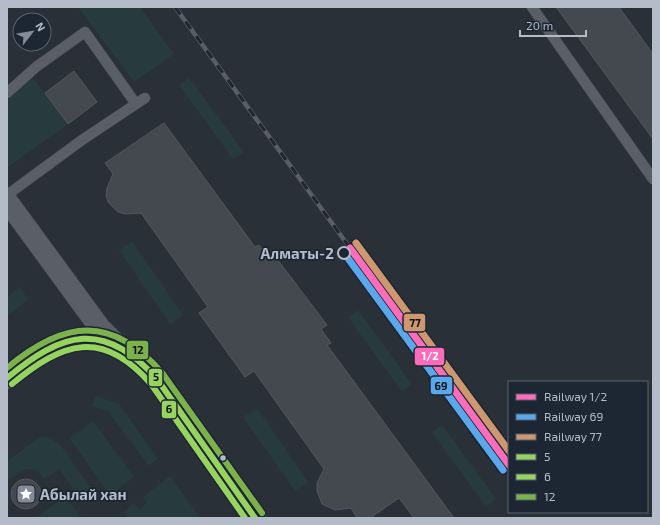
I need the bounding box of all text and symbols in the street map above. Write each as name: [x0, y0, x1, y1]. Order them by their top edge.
north arrow: [12, 12, 52, 52]
scale bar: [520, 12, 586, 38]
text: 20 m: [526, 18, 553, 32]
text: N: [33, 20, 49, 33]
place label: Алматы-2: [261, 244, 334, 262]
marker: Алматы-2: [337, 246, 351, 260]
line badge: 77: [403, 313, 426, 332]
text: 77: [409, 316, 421, 329]
line badge: 12: [126, 340, 149, 360]
text: 12: [132, 343, 144, 356]
line badge: 1/2: [414, 347, 445, 366]
text: 1/2: [421, 349, 439, 362]
line badge: 5: [148, 368, 163, 387]
text: 5: [153, 370, 159, 383]
line badge: 69: [430, 376, 453, 395]
text: 69: [435, 379, 447, 392]
legend: [508, 381, 648, 513]
text: Railway 1/2: [544, 389, 608, 403]
line badge: 6: [161, 400, 177, 419]
text: 6: [166, 402, 173, 415]
text: Railway 69: [544, 409, 603, 423]
text: Railway 77: [544, 429, 602, 443]
text: 5: [544, 449, 550, 463]
unlabelled marker: [218, 453, 228, 463]
text: 6: [544, 469, 551, 483]
place icon: Абылай хан: [15, 483, 37, 505]
place label: Абылай хан: [40, 485, 127, 503]
text: 12: [544, 489, 556, 503]

